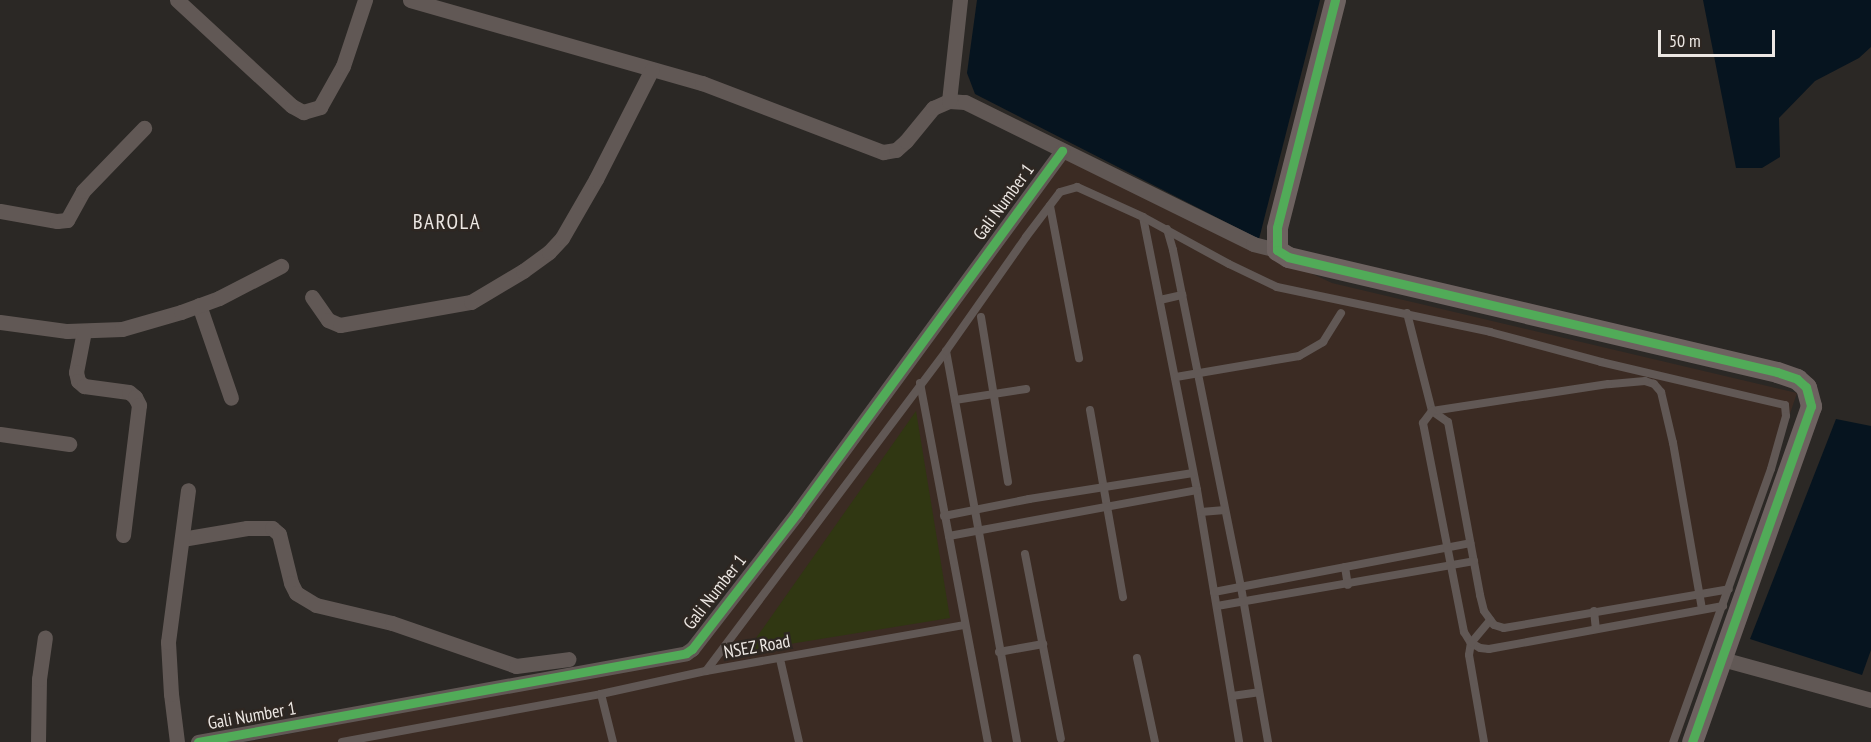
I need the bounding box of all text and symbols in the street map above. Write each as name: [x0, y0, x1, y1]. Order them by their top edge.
scale bar: [1661, 18, 1778, 56]
text: 50 m: [1669, 29, 1701, 52]
street label: Gali Number 1: [969, 160, 1039, 244]
district label: BAROLA: [413, 209, 481, 235]
street label: Gali Number 1: [679, 550, 751, 634]
street label: NSEZ Road: [722, 631, 792, 663]
street label: Gali Number 1: [206, 698, 298, 734]

